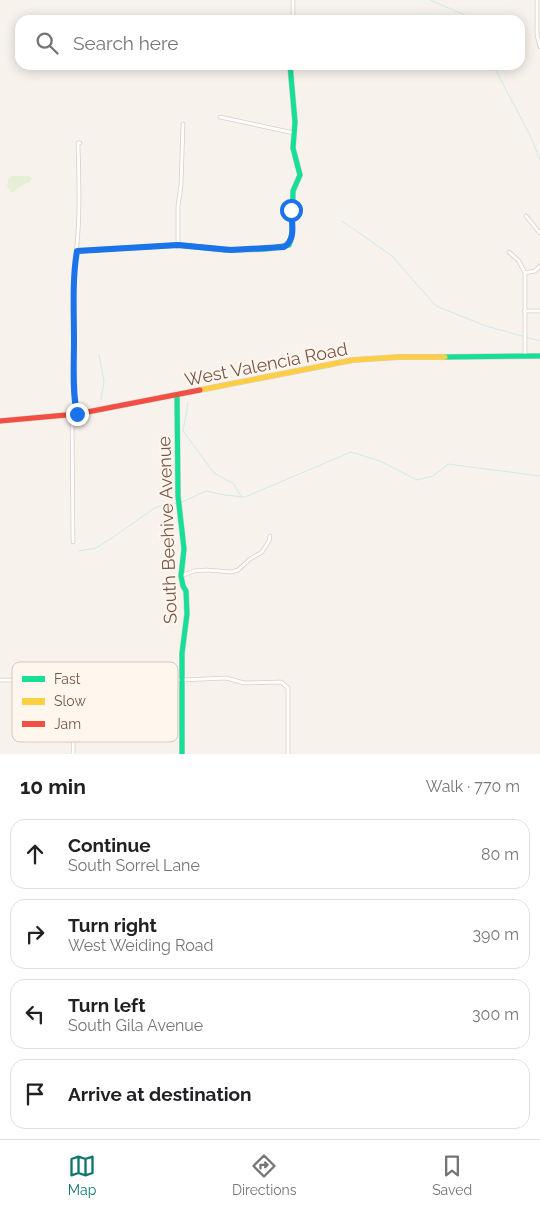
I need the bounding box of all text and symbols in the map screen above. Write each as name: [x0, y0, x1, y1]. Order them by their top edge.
search box: [15, 15, 525, 70]
icon: search: [33, 29, 61, 57]
text: Search here: [73, 32, 179, 54]
route start: [280, 199, 303, 222]
street label: West Valencia Road: [183, 338, 349, 390]
route end: [66, 403, 89, 426]
street label: South Beehive Avenue: [153, 435, 181, 624]
legend: [12, 662, 178, 742]
text: Fast: [54, 671, 81, 687]
text: Slow: [54, 693, 86, 709]
text: Jam: [54, 716, 81, 732]
text: 10 min: [20, 774, 86, 799]
text: Walk · 770 m: [426, 777, 520, 796]
text: Continue: [68, 834, 151, 856]
icon: ahead: [21, 840, 49, 868]
text: 80 m: [481, 845, 519, 864]
text: South Sorrel Lane: [68, 856, 200, 875]
text: Turn right: [68, 914, 157, 936]
icon: right: [21, 920, 49, 948]
text: 390 m: [473, 925, 519, 944]
text: West Weiding Road: [68, 936, 213, 955]
text: Turn left: [68, 994, 145, 1016]
icon: left: [21, 1000, 49, 1028]
text: 300 m: [472, 1005, 519, 1024]
text: South Gila Avenue: [68, 1016, 203, 1035]
icon: arrive: [21, 1080, 49, 1108]
text: Arrive at destination: [68, 1083, 252, 1105]
tab: Map: [68, 1152, 96, 1198]
tab: Directions: [232, 1152, 297, 1198]
tab: Saved: [432, 1152, 472, 1198]

